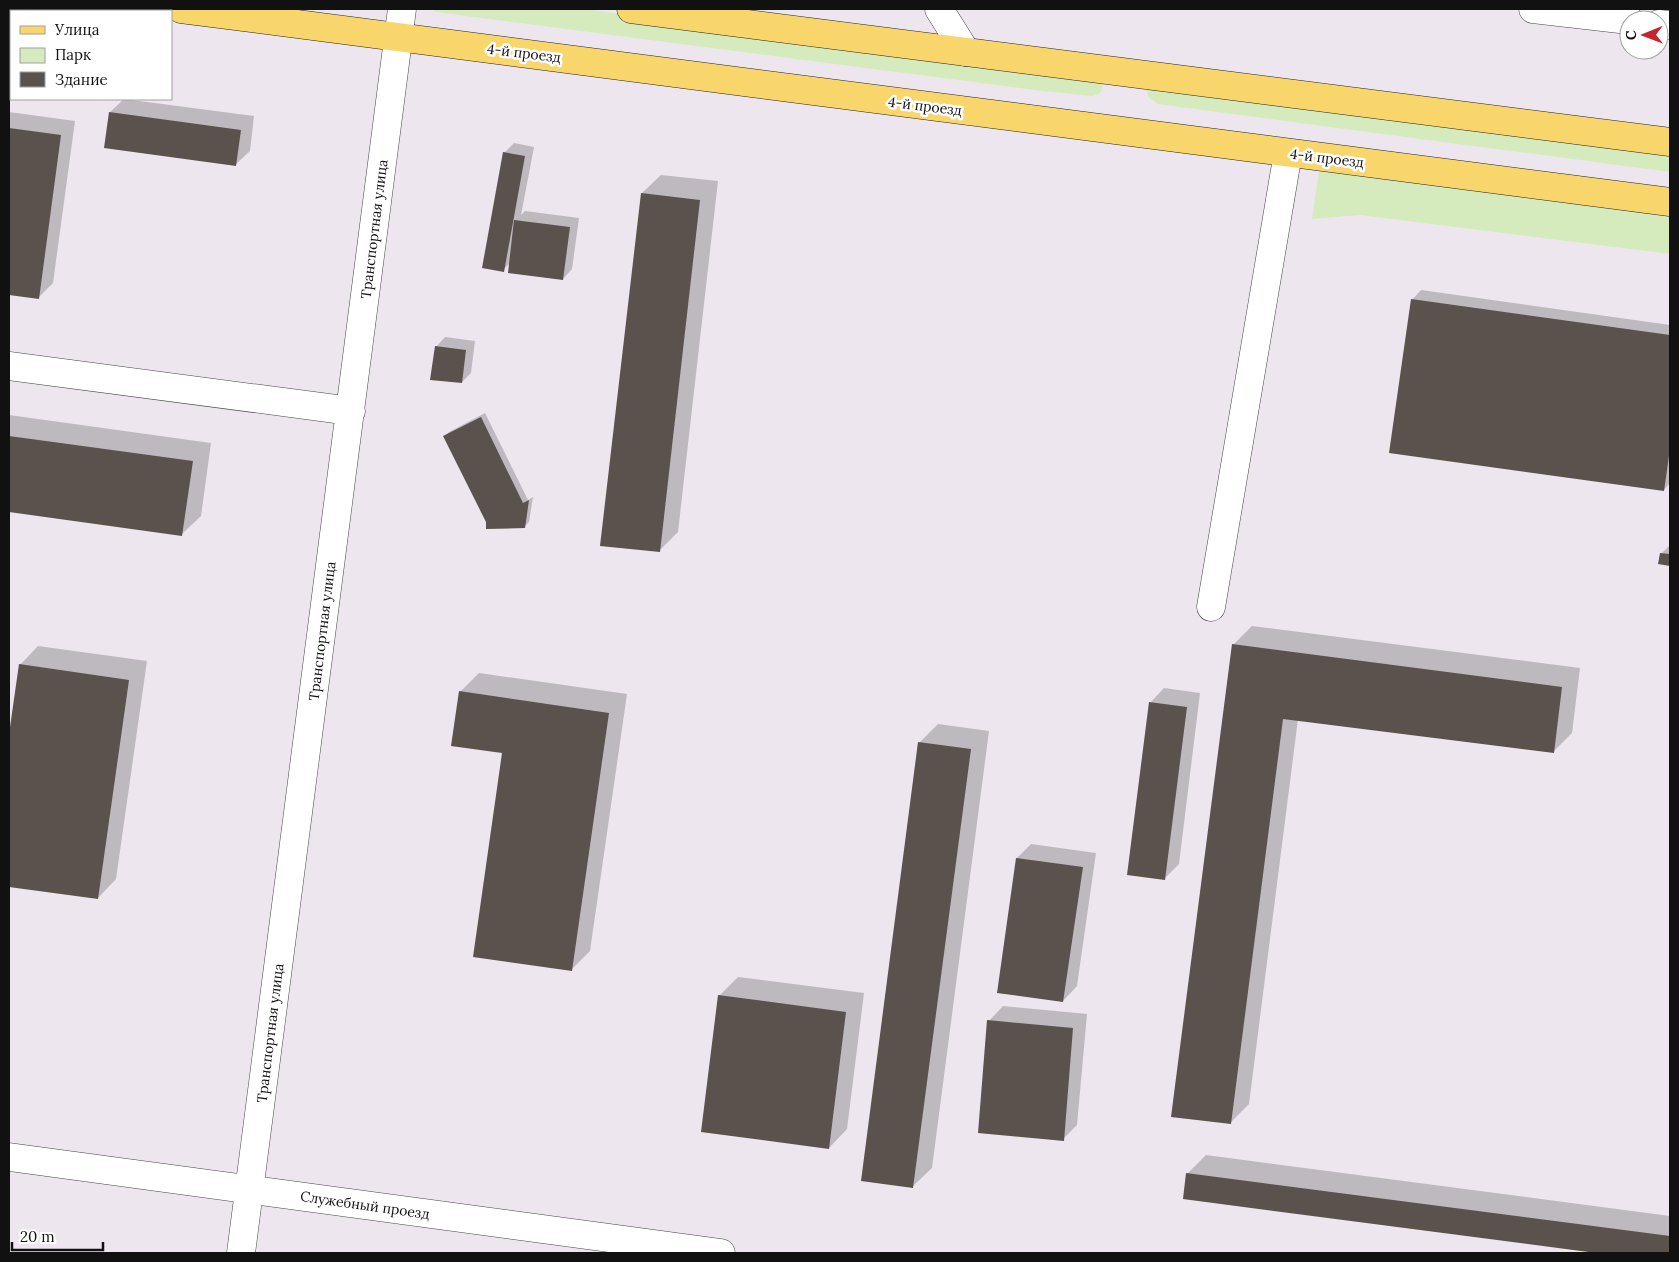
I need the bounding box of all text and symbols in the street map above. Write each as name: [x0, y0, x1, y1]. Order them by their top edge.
legend: [10, 10, 172, 100]
north arrow: [1619, 10, 1669, 60]
text: Улица: [54, 20, 100, 39]
text: С: [1622, 30, 1640, 40]
street label: 4-й проезд: [486, 40, 562, 66]
text: Парк: [55, 45, 91, 64]
text: Здание: [55, 70, 108, 89]
street label: 4-й проезд: [887, 93, 963, 119]
street label: 4-й проезд: [1289, 145, 1365, 171]
street label: Транспортная улица: [357, 158, 391, 300]
street label: Транспортная улица: [305, 560, 339, 702]
street label: Транспортная улица: [253, 962, 287, 1104]
street label: Служебный проезд: [299, 1187, 431, 1223]
scale bar: [12, 1220, 104, 1252]
text: 20 m: [20, 1227, 55, 1246]

